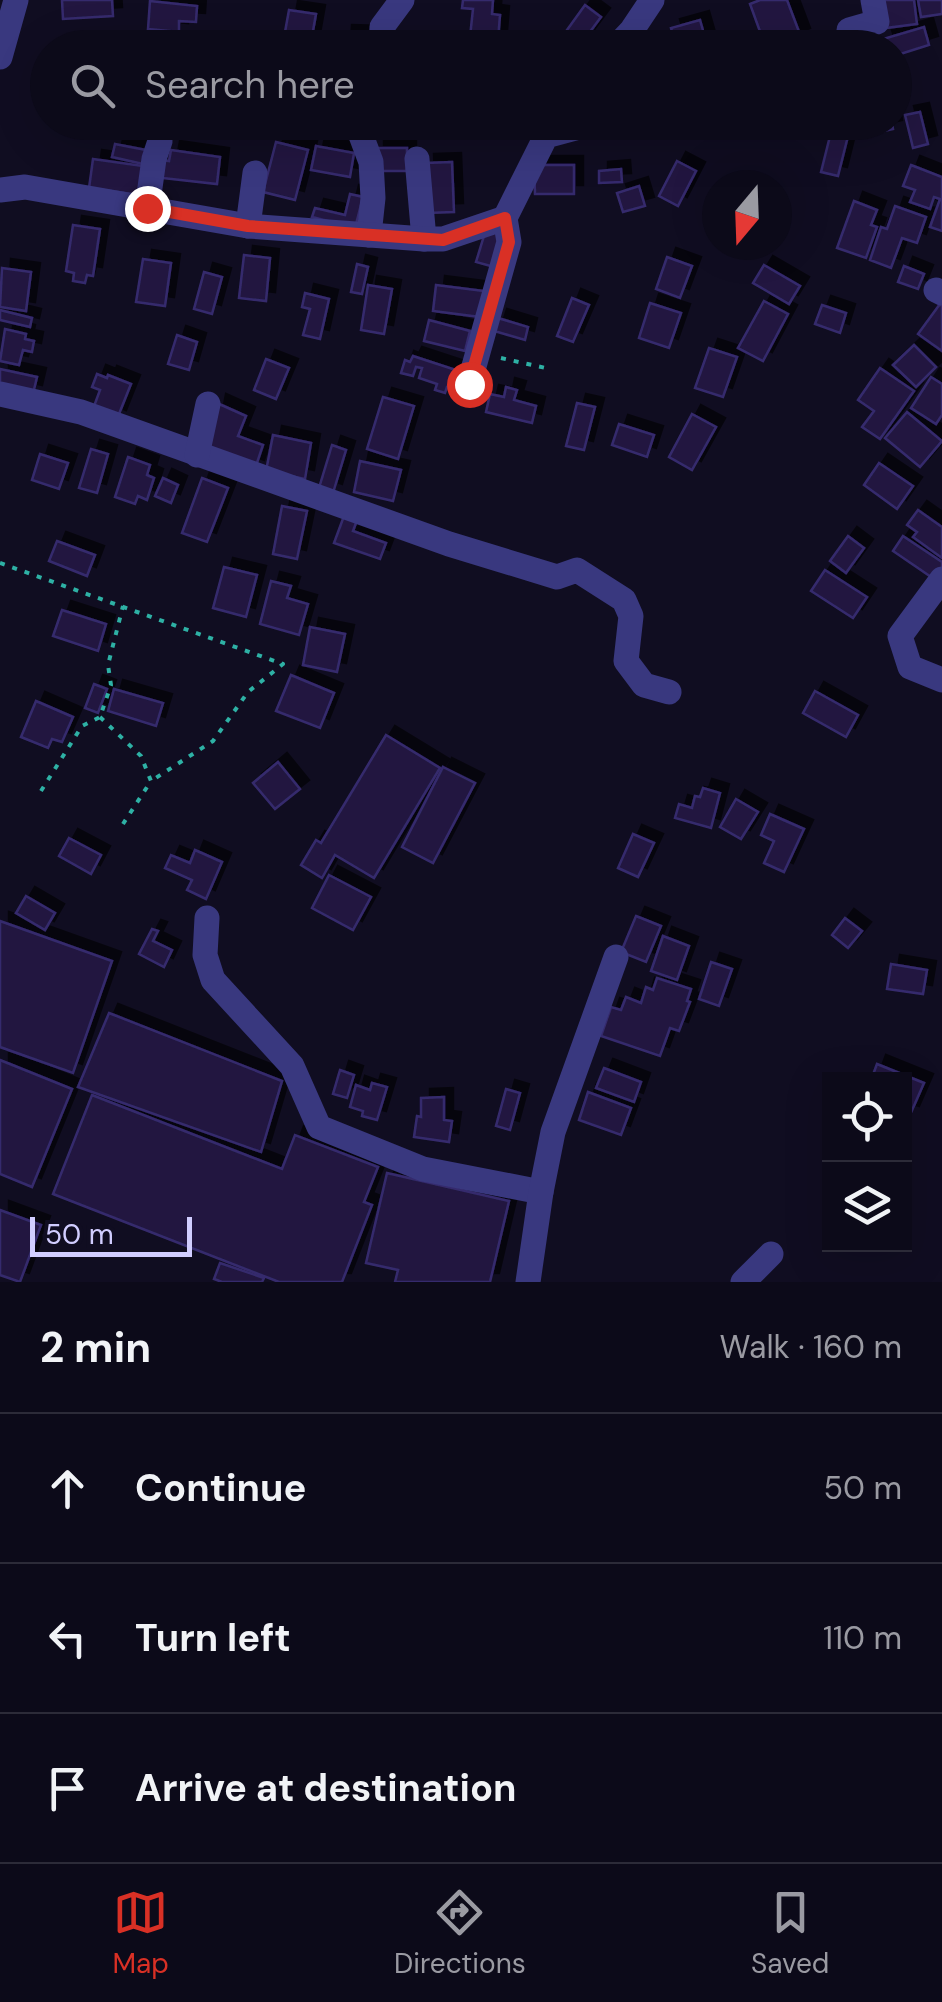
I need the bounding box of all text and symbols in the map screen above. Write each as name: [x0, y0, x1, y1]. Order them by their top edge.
search box: [30, 30, 912, 140]
icon: search: [65, 58, 120, 113]
text: Search here: [145, 60, 355, 110]
north arrow: [702, 170, 792, 260]
route end: [125, 186, 171, 232]
route start: [447, 362, 493, 408]
map controls: [822, 1072, 912, 1252]
button: locate: [822, 1072, 912, 1162]
button: layers: [822, 1162, 912, 1252]
scale bar: [30, 1212, 192, 1256]
text: 50 m: [45, 1216, 114, 1253]
text: 2 min: [40, 1320, 151, 1375]
text: Walk · 160 m: [720, 1326, 902, 1368]
icon: ahead: [40, 1461, 95, 1516]
text: Continue: [135, 1463, 306, 1513]
text: 50 m: [824, 1467, 902, 1509]
icon: left: [40, 1611, 95, 1666]
text: Turn left: [135, 1613, 291, 1663]
text: 110 m: [823, 1617, 902, 1659]
icon: arrive: [40, 1761, 95, 1816]
text: Arrive at destination: [135, 1763, 517, 1813]
tab: Map: [113, 1885, 169, 1982]
tab: Directions: [394, 1885, 526, 1982]
tab: Saved: [751, 1885, 829, 1982]

